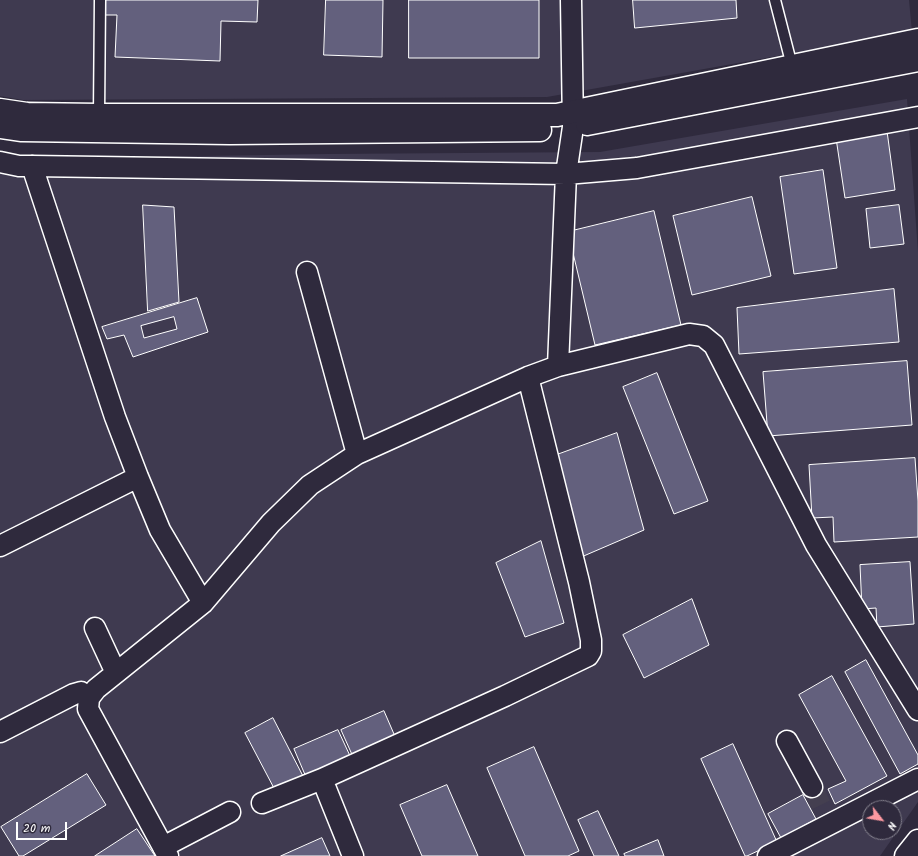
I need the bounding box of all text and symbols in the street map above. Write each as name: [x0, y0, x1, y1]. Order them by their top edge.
north arrow: [862, 800, 902, 840]
scale bar: [18, 814, 69, 840]
text: N: [882, 818, 901, 833]
text: 20 m: [23, 819, 50, 838]

